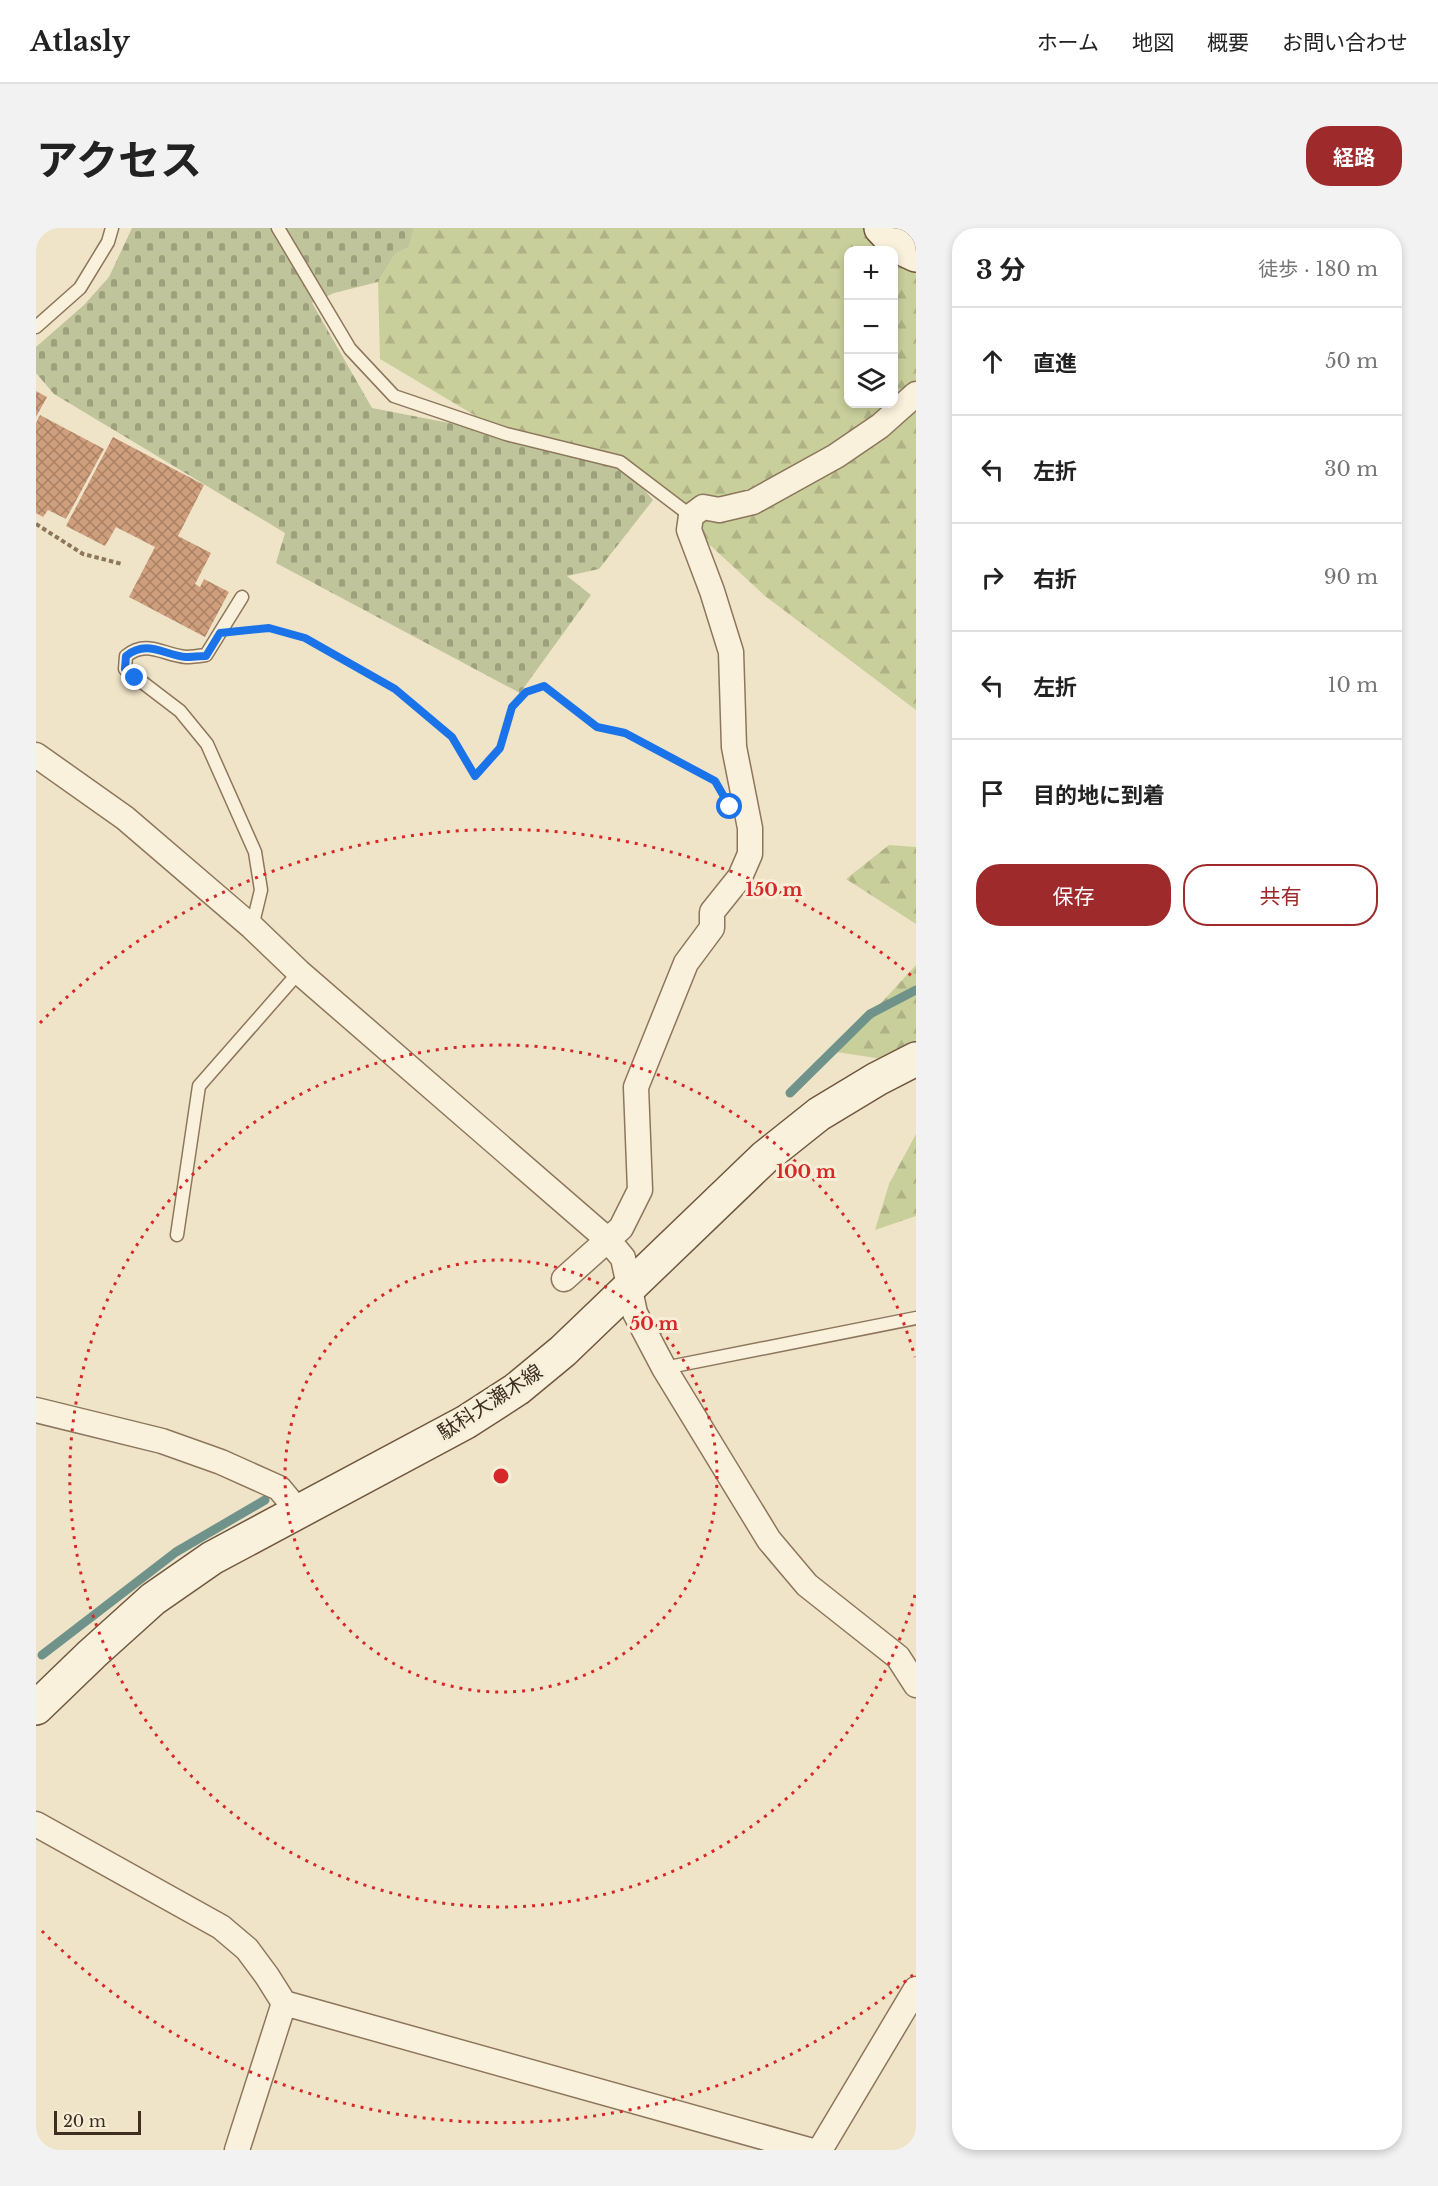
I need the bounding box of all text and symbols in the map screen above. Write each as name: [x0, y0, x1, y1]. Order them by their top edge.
text: Atlasly: [30, 24, 130, 59]
text: ホーム: [1037, 30, 1099, 56]
text: 地図: [1132, 30, 1174, 56]
text: 概要: [1207, 30, 1249, 56]
text: お問い合わせ: [1282, 30, 1408, 56]
button: 経路: [1306, 126, 1402, 186]
text: アクセス: [36, 134, 202, 186]
map controls: [844, 246, 898, 408]
button: +: [844, 246, 898, 300]
text: 3 分: [976, 254, 1025, 286]
text: 徒歩 · 180 m: [1258, 257, 1378, 281]
button: −: [844, 300, 898, 354]
icon: ahead: [976, 345, 1009, 378]
text: 50 m: [1325, 349, 1378, 373]
text: 直進: [1033, 350, 1077, 377]
button: layers: [844, 354, 898, 408]
icon: left: [976, 453, 1009, 486]
text: 30 m: [1324, 457, 1378, 481]
text: 左折: [1033, 458, 1077, 485]
icon: right: [976, 561, 1009, 594]
text: 90 m: [1324, 565, 1378, 589]
text: 右折: [1033, 566, 1077, 593]
route end: [121, 664, 147, 690]
icon: left: [976, 669, 1009, 702]
text: 10 m: [1328, 673, 1378, 697]
text: 左折: [1033, 674, 1077, 701]
icon: arrive: [976, 777, 1009, 810]
text: 目的地に到着: [1033, 782, 1165, 809]
route start: [716, 793, 742, 819]
button: 保存: [976, 864, 1171, 926]
button: 共有: [1183, 864, 1378, 926]
text: 150 m: [746, 879, 803, 901]
text: 100 m: [776, 1161, 836, 1183]
text: 50 m: [630, 1313, 679, 1335]
street label: 駄科大瀬木線: [433, 1359, 547, 1445]
centre of rings: [491, 1466, 511, 1486]
scale bar: [54, 2108, 141, 2136]
text: 20 m: [63, 2111, 106, 2131]

